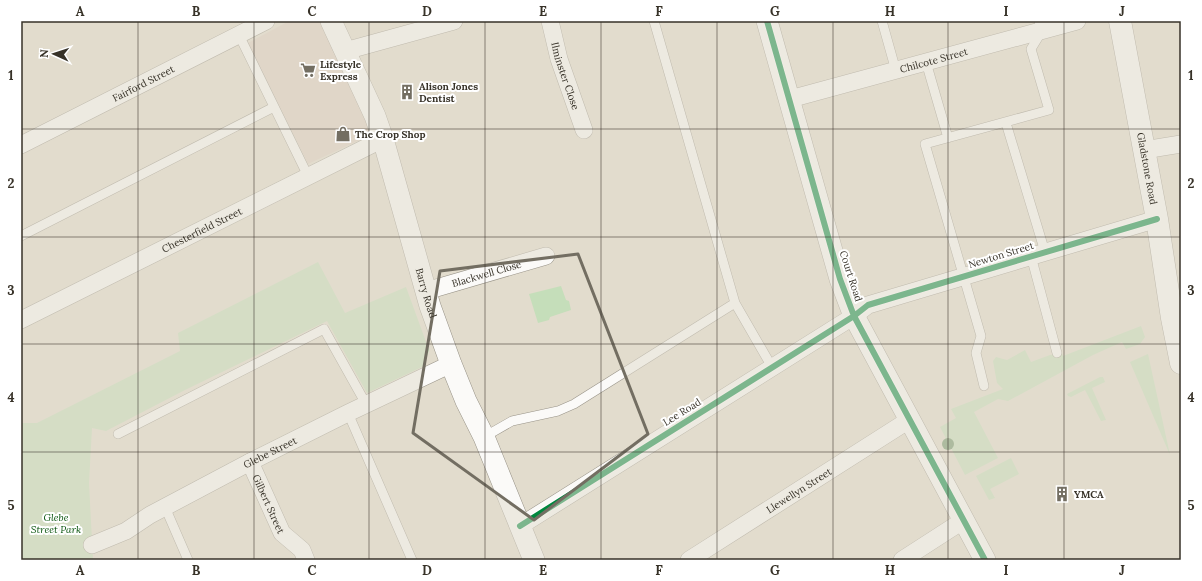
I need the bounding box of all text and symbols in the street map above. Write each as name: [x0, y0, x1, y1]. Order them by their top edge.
text: A: [76, 3, 85, 20]
text: B: [192, 3, 201, 20]
text: C: [308, 3, 317, 20]
text: D: [422, 3, 432, 20]
text: E: [539, 3, 547, 20]
text: F: [655, 3, 663, 20]
text: G: [770, 3, 780, 20]
text: H: [885, 3, 895, 20]
text: I: [1003, 3, 1009, 20]
text: J: [1119, 3, 1125, 20]
north arrow: [34, 34, 74, 74]
street label: Ilminster Close: [549, 41, 583, 112]
street label: Chilcote Street: [898, 44, 969, 75]
text: N: [37, 48, 51, 58]
place label: Lifestyle Express: [320, 58, 362, 83]
supermarket icon: Lifestyle Express: [299, 61, 317, 79]
street label: Fairford Street: [110, 62, 177, 104]
text: 1: [8, 67, 14, 84]
text: 1: [1188, 67, 1194, 84]
place label: Alison Jones Dentist: [419, 80, 478, 105]
building icon: Alison Jones Dentist: [398, 83, 416, 101]
shop icon: The Crop Shop: [334, 125, 352, 143]
place label: The Crop Shop: [355, 128, 425, 141]
street label: Gladstone Road: [1134, 131, 1161, 206]
text: 2: [8, 175, 15, 192]
text: 2: [1188, 175, 1195, 192]
street label: Chesterfield Street: [159, 204, 244, 255]
street label: Newton Street: [967, 239, 1035, 271]
street label: Court Road: [837, 249, 865, 303]
street label: Blackwell Close: [450, 257, 523, 290]
street label: Barry Road: [413, 266, 440, 320]
text: 3: [7, 282, 15, 299]
text: 3: [1187, 282, 1195, 299]
text: 4: [7, 389, 15, 406]
text: 4: [1187, 389, 1195, 406]
street label: Lee Road: [661, 395, 703, 429]
street label: Glebe Street: [241, 433, 299, 471]
street label: Llewellyn Street: [764, 465, 834, 516]
street label: Gilbert Street: [250, 472, 288, 536]
building icon: YMCA: [1053, 485, 1071, 503]
place label: YMCA: [1074, 488, 1104, 501]
text: 5: [7, 497, 15, 514]
text: 5: [1187, 497, 1195, 514]
park label: Glebe Street Park: [31, 511, 81, 536]
text: A: [76, 562, 85, 579]
text: B: [192, 562, 201, 579]
text: C: [308, 562, 317, 579]
text: D: [422, 562, 432, 579]
text: E: [539, 562, 547, 579]
text: F: [655, 562, 663, 579]
text: G: [770, 562, 780, 579]
text: H: [885, 562, 895, 579]
text: I: [1003, 562, 1009, 579]
text: J: [1119, 562, 1125, 579]

